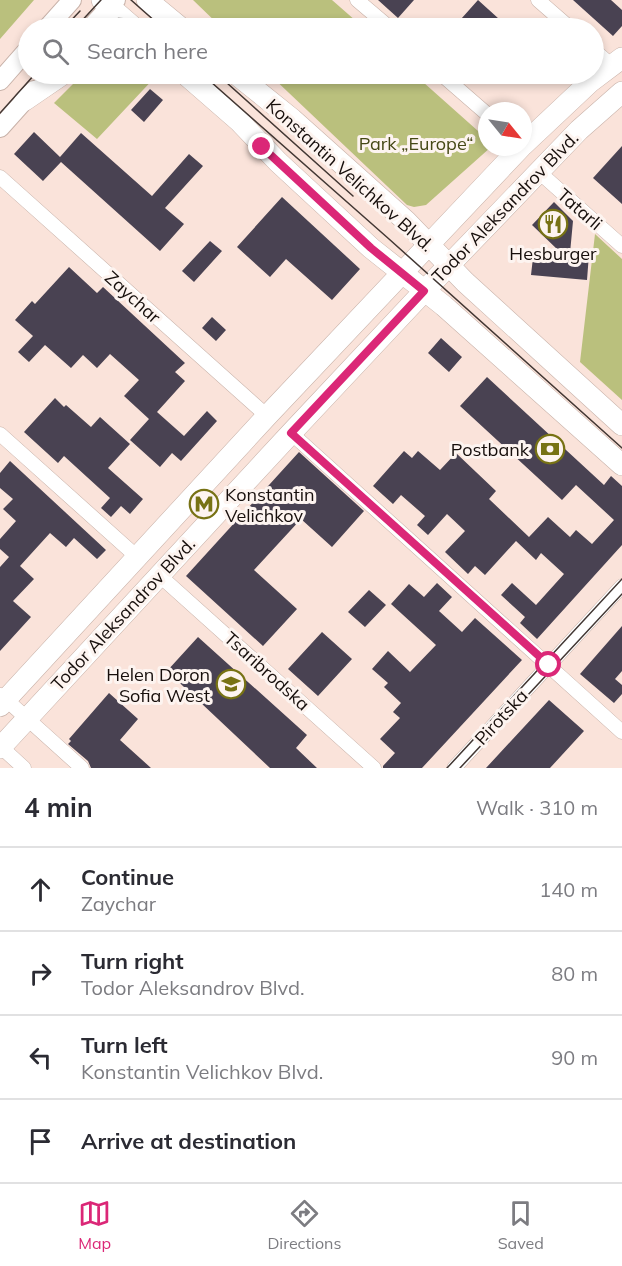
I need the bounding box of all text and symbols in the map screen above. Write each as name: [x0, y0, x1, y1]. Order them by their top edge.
search box: [18, 18, 604, 84]
icon: search: [39, 35, 72, 68]
text: Search here: [87, 37, 208, 65]
street label: Konstantin Velichkov Blvd.: [261, 94, 439, 256]
north arrow: [478, 102, 532, 156]
street label: Todor Aleksandrov Blvd.: [427, 127, 583, 287]
park label: Park „Europe“: [359, 132, 473, 155]
route end: [248, 133, 274, 159]
street label: Tatarli: [553, 183, 607, 235]
restaurant icon: Hesburger: [537, 208, 569, 240]
place label: Hesburger: [509, 242, 597, 265]
street label: Zaychar: [100, 266, 166, 328]
bank icon: Postbank: [534, 433, 566, 465]
place label: Postbank: [451, 438, 530, 461]
place label: Konstantin Velichkov: [225, 483, 315, 527]
metro station icon: Konstantin Velichkov: [188, 488, 220, 520]
street label: Todor Aleksandrov Blvd.: [46, 533, 200, 695]
street label: Tsaribrodska: [219, 627, 315, 715]
route start: [535, 651, 561, 677]
place label: Helen Doron Sofia West: [106, 663, 210, 707]
school or university icon: Helen Doron Sofia West: [215, 668, 247, 700]
street label: Pirotska: [469, 684, 533, 750]
text: 4 min: [24, 791, 93, 824]
text: Walk · 310 m: [476, 795, 598, 820]
text: Continue: [81, 863, 174, 891]
icon: ahead: [24, 873, 57, 906]
text: 140 m: [539, 877, 598, 902]
text: Zaychar: [81, 891, 156, 916]
text: Turn right: [81, 947, 184, 975]
icon: right: [24, 957, 57, 990]
text: 80 m: [551, 961, 598, 986]
text: Todor Aleksandrov Blvd.: [81, 975, 305, 1000]
text: Turn left: [81, 1031, 168, 1059]
icon: left: [24, 1041, 57, 1074]
text: 90 m: [551, 1045, 598, 1070]
text: Konstantin Velichkov Blvd.: [81, 1059, 323, 1084]
icon: arrive: [24, 1125, 57, 1158]
text: Arrive at destination: [81, 1127, 296, 1155]
tab: Map: [78, 1197, 111, 1253]
tab: Directions: [267, 1197, 341, 1253]
tab: Saved: [498, 1197, 544, 1253]

